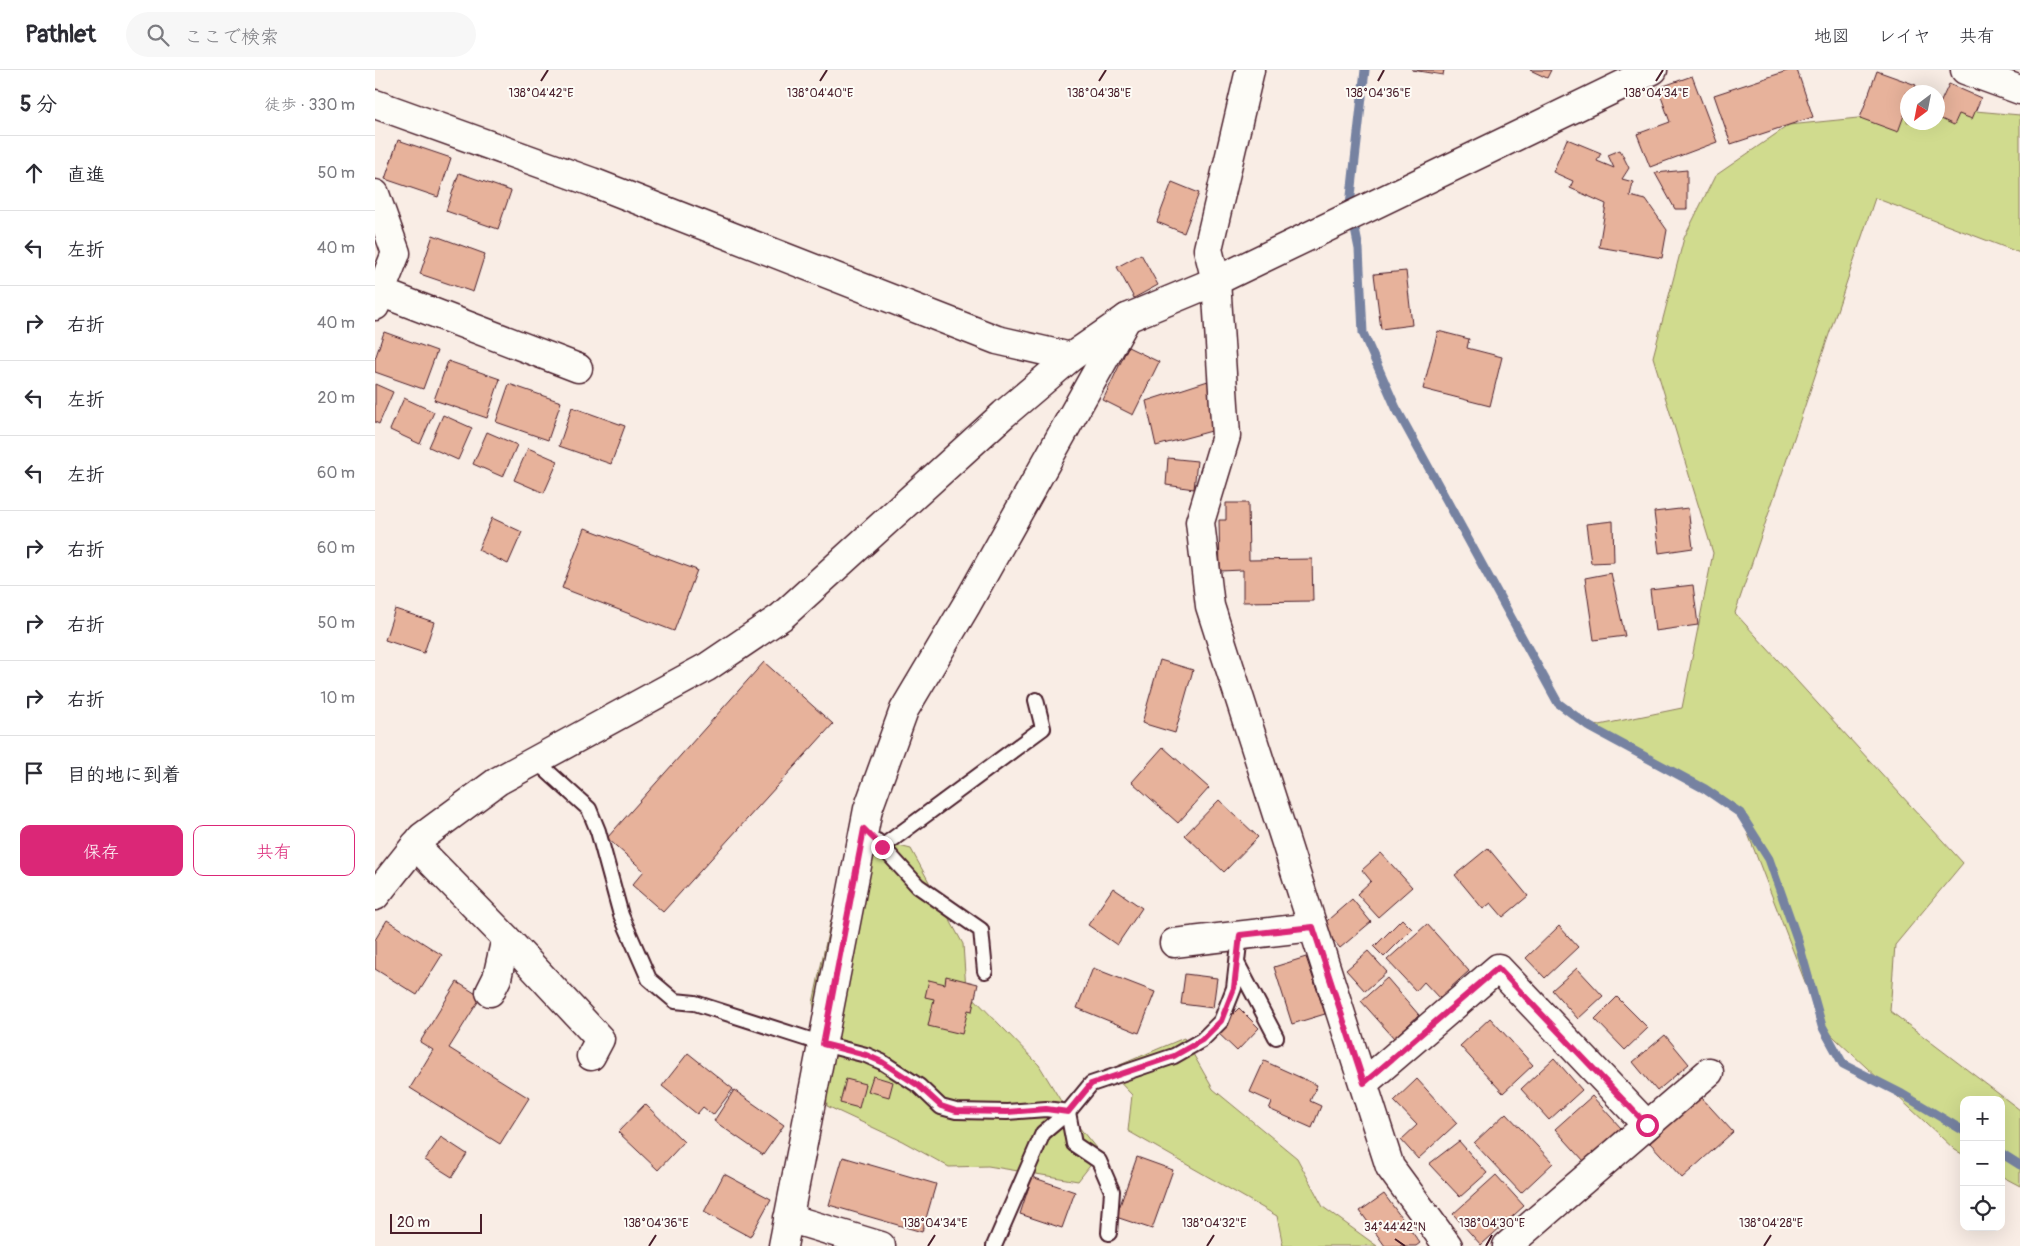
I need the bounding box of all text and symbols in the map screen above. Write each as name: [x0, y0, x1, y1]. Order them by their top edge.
search box: [126, 12, 476, 57]
text: Pathlet: [25, 20, 96, 49]
icon: search: [144, 21, 172, 49]
text: ここで検索: [184, 25, 279, 49]
text: 地図: [1814, 25, 1850, 48]
text: レイヤ: [1878, 25, 1931, 48]
text: 共有: [1959, 25, 1995, 48]
north arrow: [1900, 85, 1945, 130]
text: 138°04'42"E: [508, 86, 574, 101]
text: 138°04'40"E: [787, 86, 853, 101]
text: 138°04'38"E: [1067, 86, 1131, 101]
text: 138°04'36"E: [1345, 86, 1411, 101]
text: 138°04'34"E: [1624, 86, 1689, 101]
text: 5 分: [20, 91, 57, 118]
text: 徒歩 · 330 m: [264, 95, 355, 115]
icon: ahead: [20, 159, 48, 187]
text: 直進: [67, 163, 105, 187]
text: 50 m: [318, 163, 355, 183]
icon: left: [20, 234, 48, 262]
text: 左折: [67, 238, 105, 262]
text: 40 m: [317, 238, 355, 258]
icon: right: [20, 309, 48, 337]
text: 右折: [67, 313, 105, 337]
text: 40 m: [317, 313, 355, 333]
icon: left: [20, 384, 48, 412]
text: 左折: [67, 388, 105, 412]
text: 20 m: [317, 388, 355, 408]
icon: left: [20, 459, 48, 487]
text: 左折: [67, 463, 105, 487]
text: 60 m: [317, 463, 355, 483]
icon: right: [20, 534, 48, 562]
text: 右折: [67, 538, 105, 562]
text: 60 m: [317, 538, 355, 558]
icon: right: [20, 609, 48, 637]
text: 右折: [67, 613, 105, 637]
text: 50 m: [318, 613, 355, 633]
icon: right: [20, 684, 48, 712]
text: 右折: [67, 688, 105, 712]
text: 10 m: [320, 688, 355, 708]
icon: arrive: [20, 759, 48, 787]
text: 目的地に到着: [67, 763, 181, 787]
button: 保存: [20, 825, 183, 876]
button: 共有: [193, 825, 355, 876]
route end: [871, 836, 894, 859]
map controls: [1960, 1096, 2005, 1231]
button: +: [1960, 1096, 2005, 1141]
route start: [1636, 1114, 1659, 1137]
button: −: [1960, 1141, 2005, 1186]
button: locate: [1960, 1186, 2005, 1231]
scale bar: [390, 1211, 483, 1234]
text: 20 m: [397, 1214, 430, 1231]
text: 138°04'36"E: [623, 1216, 689, 1231]
text: 138°04'34"E: [903, 1216, 968, 1231]
text: 138°04'32"E: [1182, 1216, 1246, 1231]
text: 138°04'30"E: [1459, 1216, 1525, 1231]
text: 138°04'28"E: [1739, 1216, 1803, 1231]
text: 34°44'42"N: [1364, 1220, 1426, 1235]

